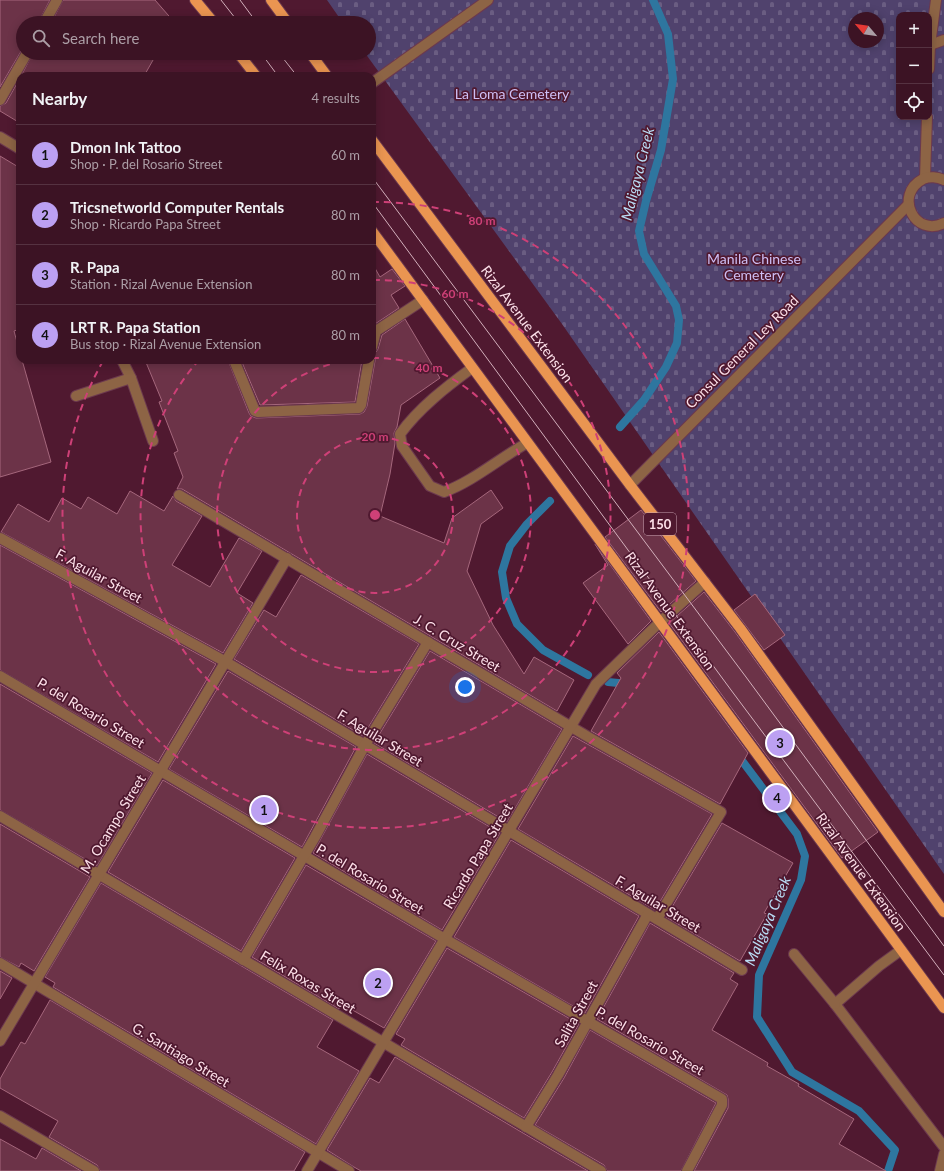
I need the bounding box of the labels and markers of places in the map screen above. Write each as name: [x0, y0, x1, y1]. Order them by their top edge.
centre of rings: [368, 508, 382, 522]
pin: 3: [767, 728, 793, 758]
pin: 4: [764, 783, 790, 813]
pin: 1: [251, 795, 277, 825]
pin: 2: [365, 968, 391, 998]

